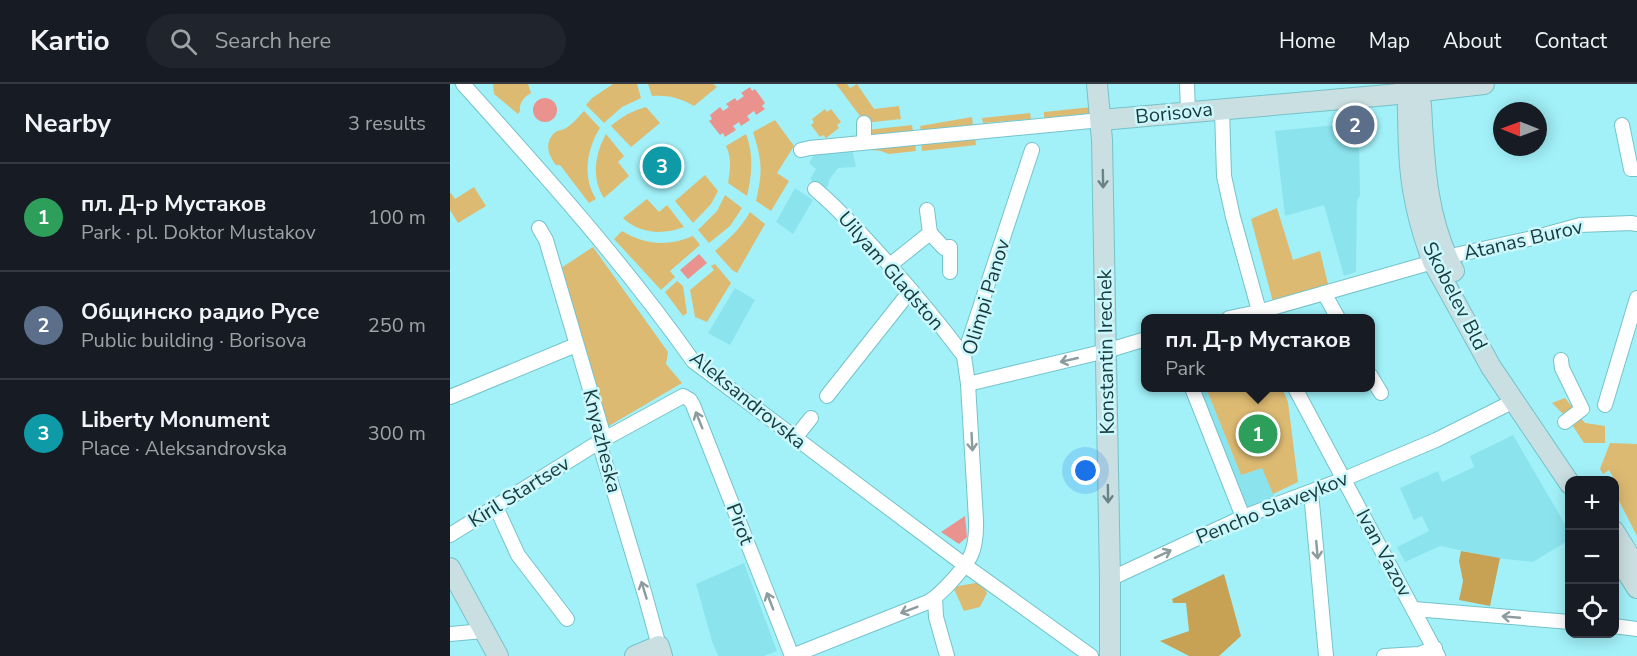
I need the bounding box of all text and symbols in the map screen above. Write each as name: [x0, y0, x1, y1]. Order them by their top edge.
search box: [146, 14, 566, 68]
text: Kartio: [30, 22, 110, 60]
icon: search: [167, 25, 200, 58]
text: Search here: [215, 26, 331, 56]
text: Home: [1279, 27, 1336, 55]
text: Map: [1369, 27, 1410, 55]
text: About: [1443, 27, 1501, 55]
text: Contact: [1534, 27, 1607, 55]
street label: Borisova: [1134, 96, 1214, 130]
pin: 2: [1336, 102, 1374, 147]
north arrow: [1493, 102, 1547, 156]
text: Nearby: [24, 106, 111, 141]
text: 3 results: [348, 110, 426, 137]
pin: 3: [642, 144, 682, 188]
one-way arrow: [1097, 168, 1109, 188]
text: пл. Д-р Мустаков: [81, 189, 266, 219]
text: 1: [38, 204, 50, 231]
text: 100 m: [368, 204, 426, 231]
street label: Uilyam Gladston: [832, 206, 950, 336]
street label: Atanas Burov: [1461, 213, 1586, 267]
text: Park · pl. Doktor Mustakov: [81, 219, 316, 246]
street label: Olimpi Panov: [956, 235, 1017, 358]
street label: Skobelev Bld: [1416, 237, 1494, 355]
street label: Konstantin Irechek: [1091, 268, 1121, 435]
text: Общинско радио Русе: [81, 297, 319, 327]
text: 2: [38, 312, 50, 339]
text: 250 m: [368, 312, 426, 339]
popup: [1141, 314, 1375, 392]
text: пл. Д-р Мустаков: [1165, 325, 1351, 355]
text: Public building · Borisova: [81, 327, 307, 354]
street label: Aleksandrovska: [684, 345, 812, 455]
one-way arrow: [1060, 354, 1079, 366]
text: Park: [1165, 355, 1205, 382]
street label: Knyazheska: [576, 386, 628, 496]
text: Liberty Monument: [81, 405, 269, 435]
one-way arrow: [693, 411, 704, 430]
pin: 1: [1238, 412, 1278, 456]
text: 3: [38, 420, 50, 447]
text: 300 m: [368, 420, 426, 447]
one-way arrow: [966, 432, 977, 452]
text: Place · Aleksandrovska: [81, 435, 287, 462]
street label: Kiril Startsev: [463, 450, 576, 534]
your location: [1071, 456, 1100, 485]
street label: Pencho Slaveykov: [1192, 465, 1353, 551]
map controls: [1565, 476, 1619, 638]
button: +: [1565, 476, 1619, 530]
one-way arrow: [1103, 483, 1114, 503]
street label: Pirot: [720, 499, 761, 550]
street label: Ivan Vazov: [1350, 504, 1419, 602]
button: −: [1565, 530, 1619, 584]
one-way arrow: [1311, 540, 1322, 559]
one-way arrow: [1153, 548, 1171, 560]
one-way arrow: [638, 581, 649, 600]
button: locate: [1565, 584, 1619, 638]
one-way arrow: [764, 593, 775, 611]
one-way arrow: [900, 605, 919, 616]
one-way arrow: [1502, 612, 1522, 623]

